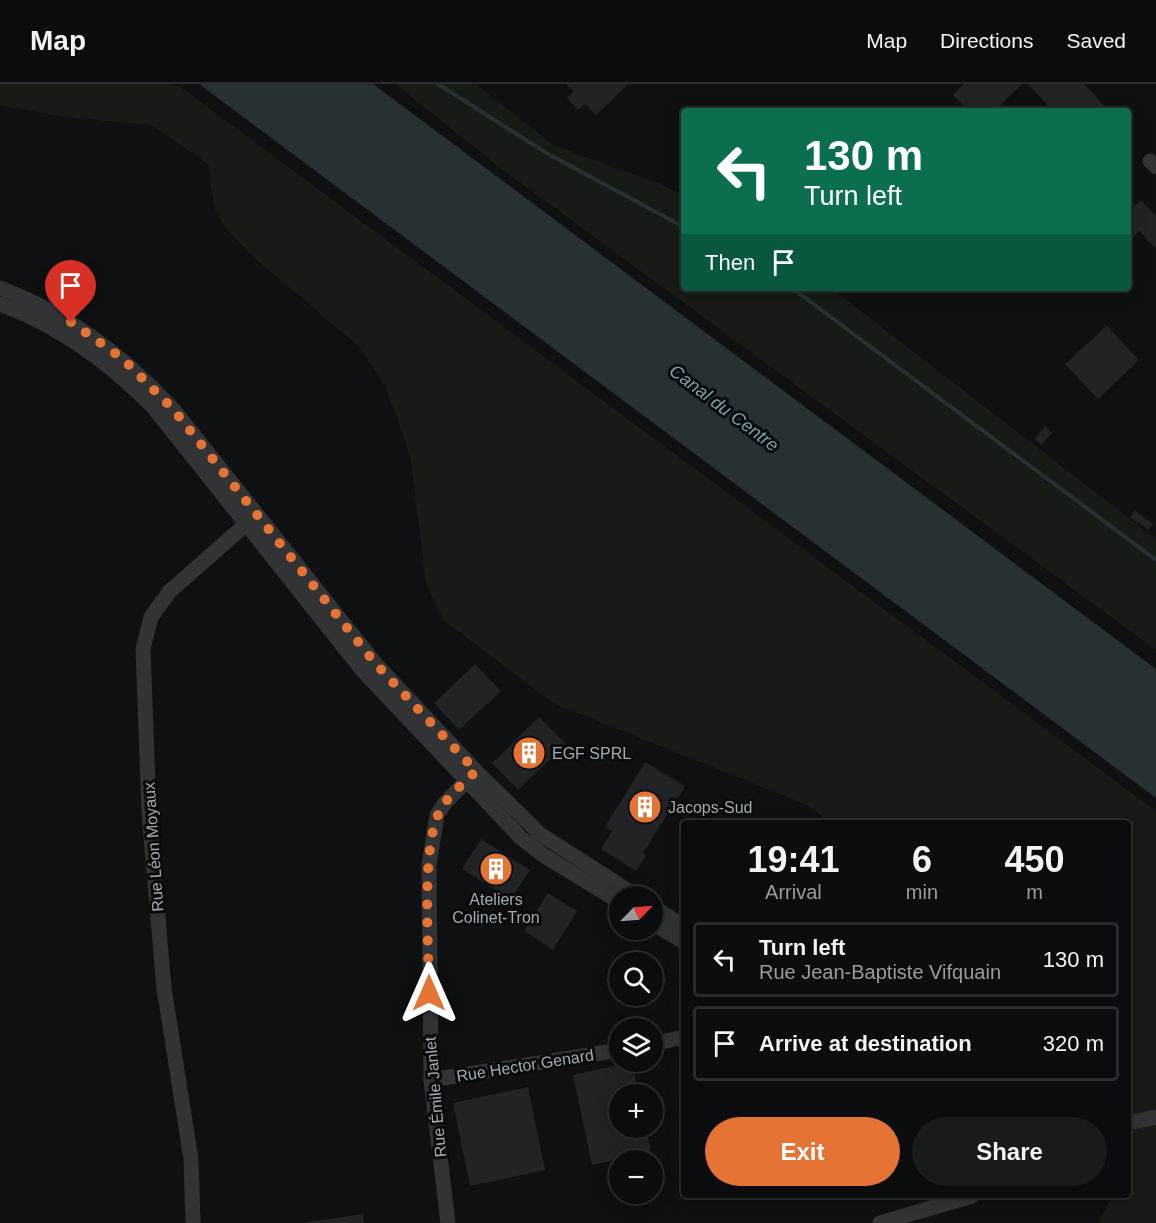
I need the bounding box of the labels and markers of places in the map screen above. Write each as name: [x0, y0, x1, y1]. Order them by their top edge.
pin: [45, 260, 96, 322]
building icon: EGF SPRL: [511, 735, 547, 771]
place label: EGF SPRL: [552, 745, 631, 762]
building icon: Jacops-Sud: [627, 789, 663, 825]
place label: Jacops-Sud: [668, 799, 753, 816]
building icon: Ateliers Colinet-Tron: [478, 851, 514, 887]
place label: Ateliers Colinet-Tron: [452, 891, 540, 926]

